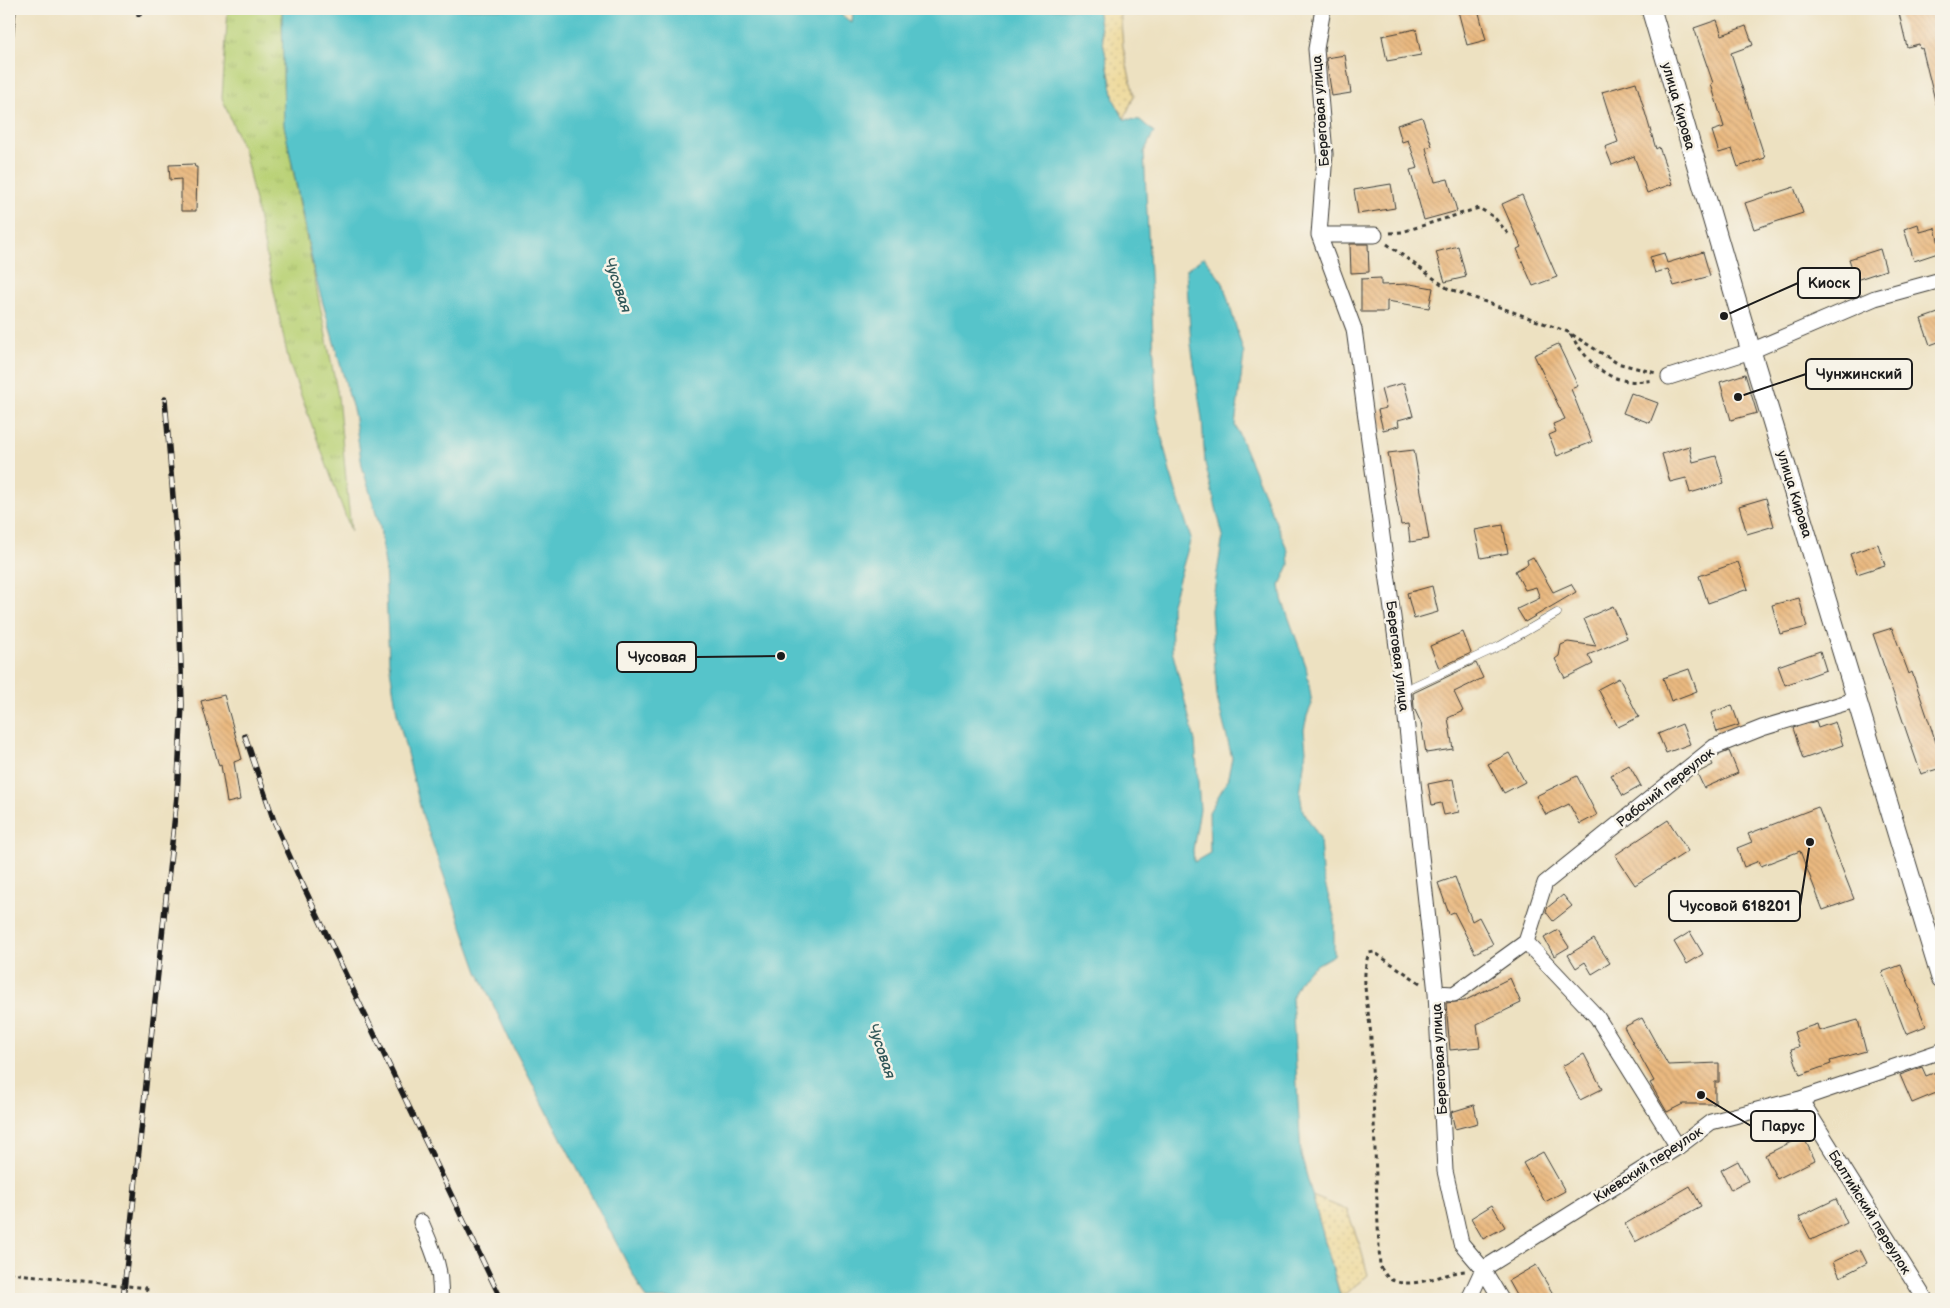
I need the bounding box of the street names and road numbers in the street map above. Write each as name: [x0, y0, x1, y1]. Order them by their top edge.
street label: Береговая улица: [1308, 54, 1333, 167]
street label: улица Кирова: [1658, 60, 1699, 153]
street label: улица Кирова: [1773, 449, 1816, 540]
street label: Береговая улица: [1382, 600, 1413, 713]
street label: Рабочий переулок: [1613, 744, 1718, 831]
street label: Береговая улица: [1428, 1002, 1451, 1115]
street label: Киевский переулок: [1591, 1123, 1706, 1206]
street label: Балтийский переулок: [1824, 1147, 1915, 1278]

